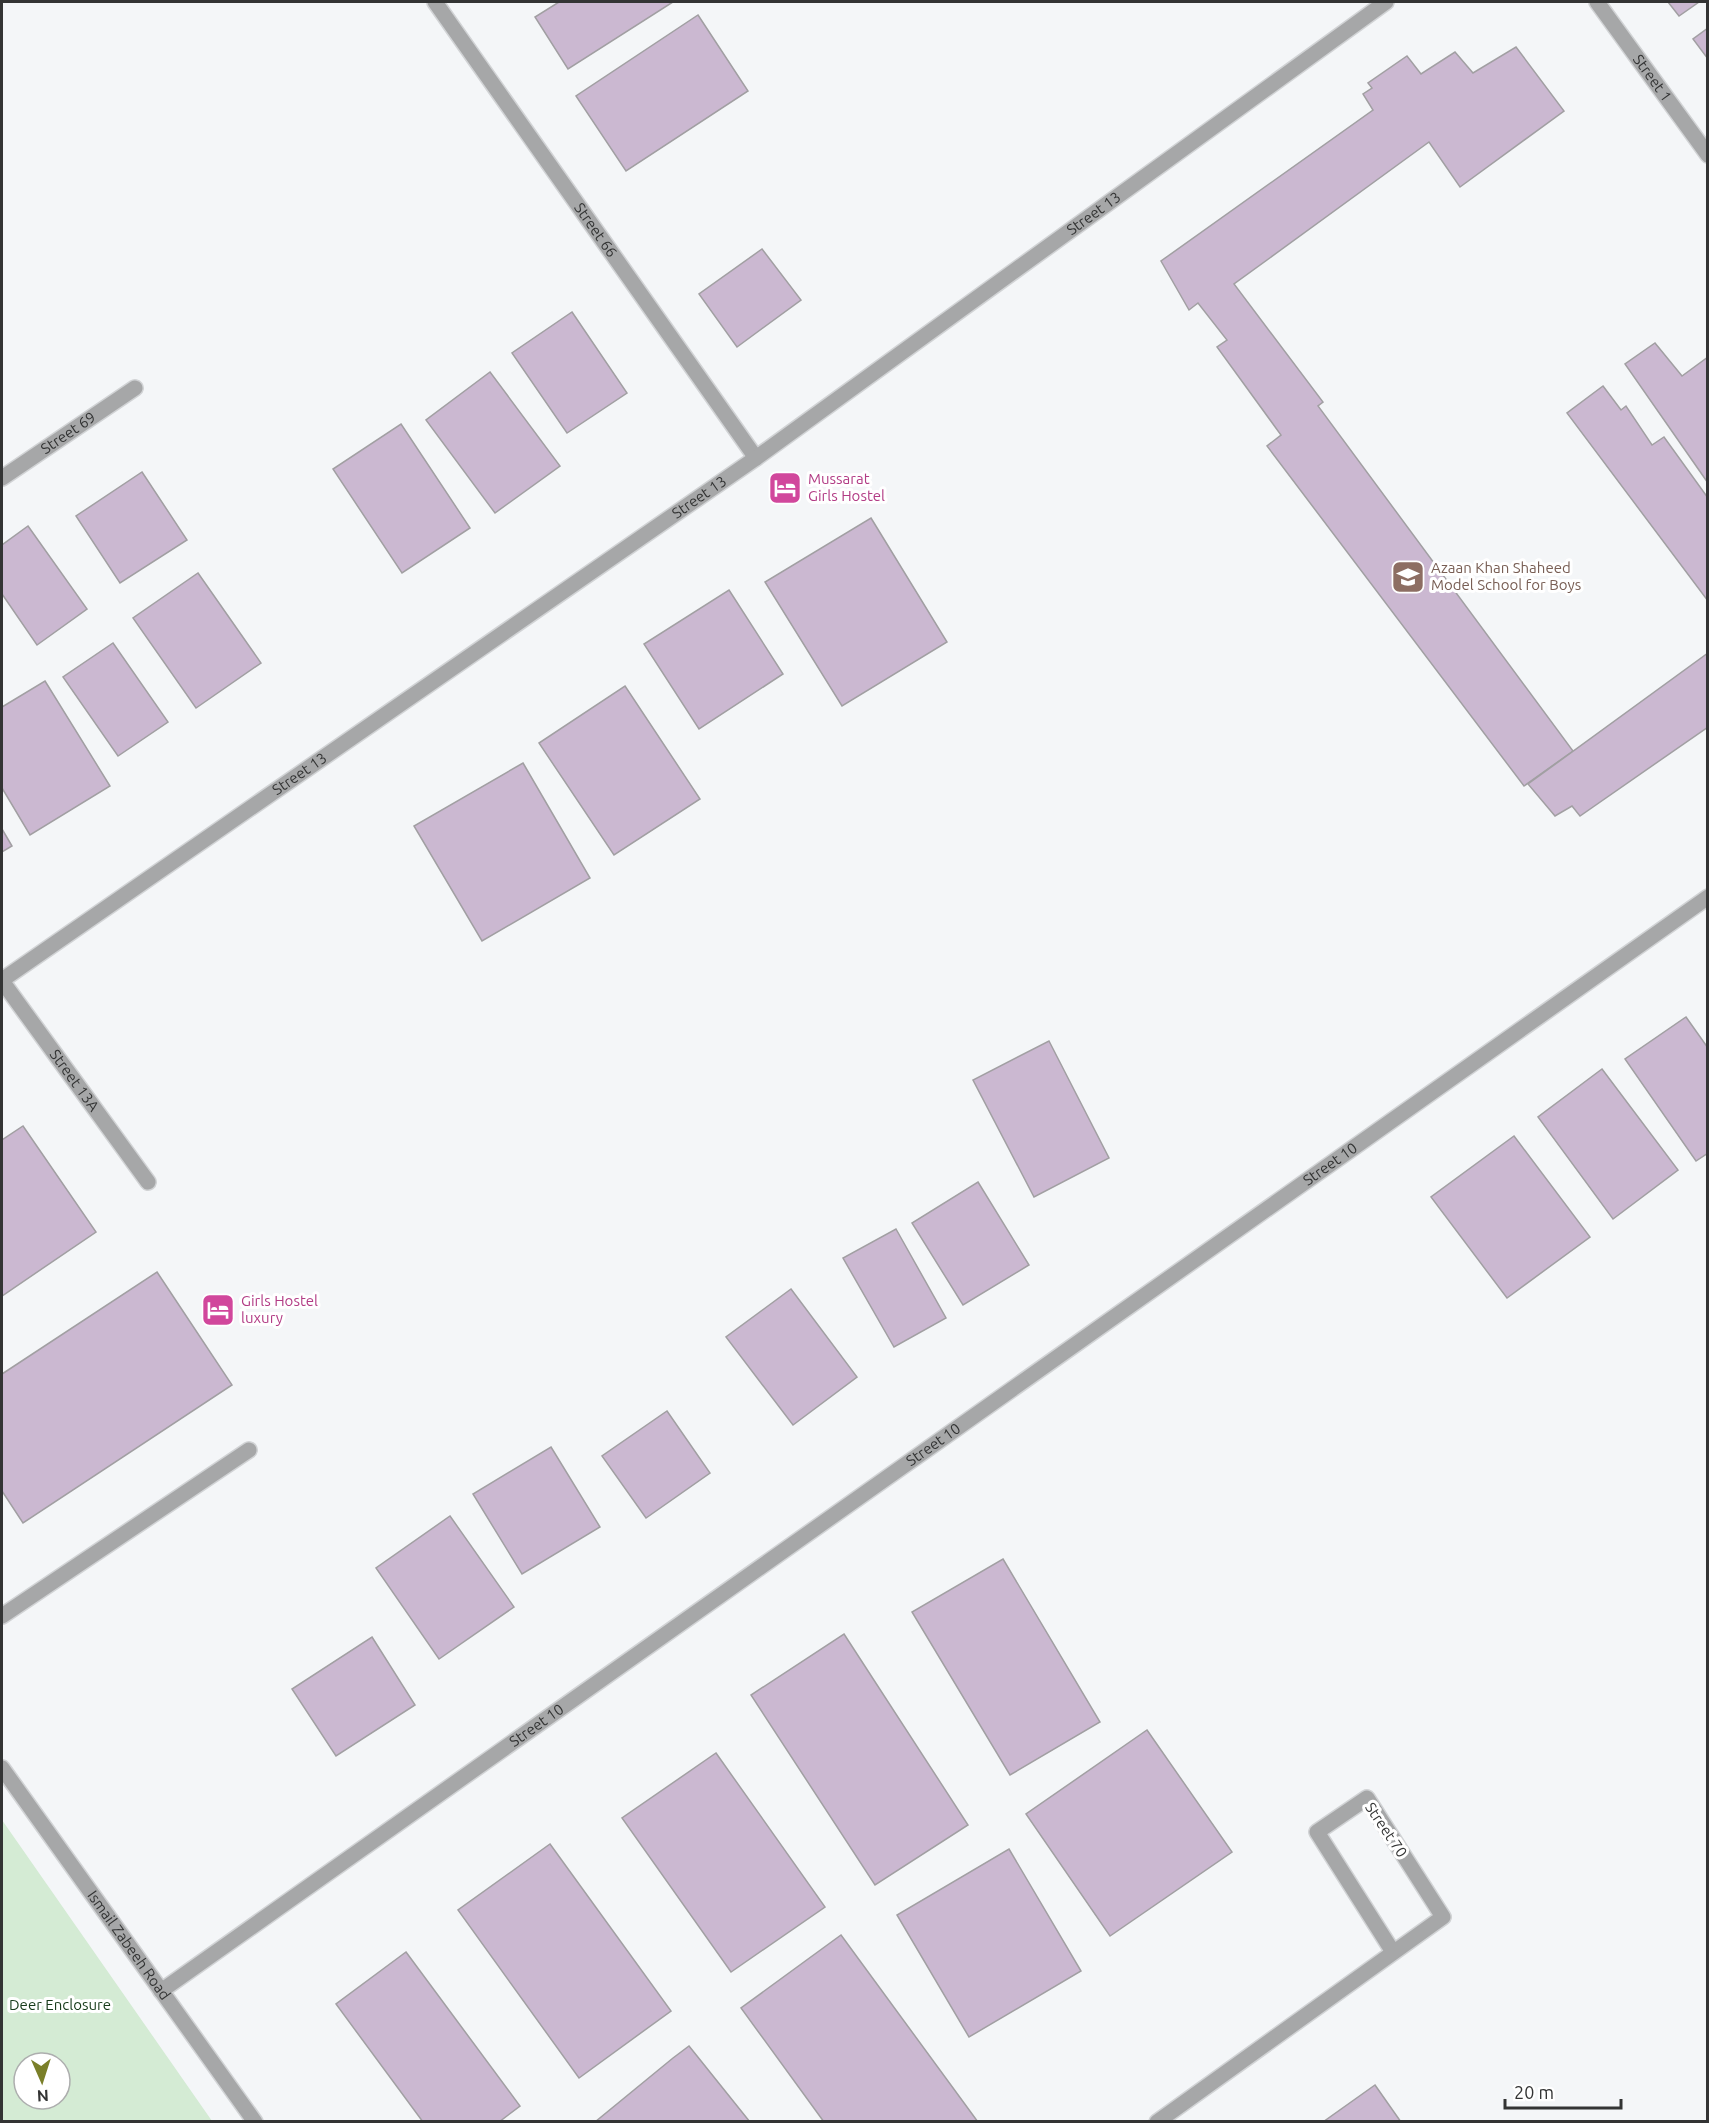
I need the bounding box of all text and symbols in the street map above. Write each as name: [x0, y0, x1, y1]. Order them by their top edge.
street label: Street 1: [1630, 51, 1675, 105]
street label: Street 13: [1063, 188, 1124, 238]
street label: Street 66: [571, 199, 621, 260]
street label: Street 69: [37, 408, 99, 457]
hotel icon: Mussarat Girls Hostel: [767, 470, 803, 506]
place label: Mussarat Girls Hostel: [808, 470, 885, 504]
street label: Street 13: [668, 472, 729, 522]
school or university icon: Azaan Khan Shaheed Model School for Boys: [1390, 559, 1426, 595]
place label: Azaan Khan Shaheed Model School for Boys: [1431, 559, 1581, 593]
street label: Street 13: [269, 749, 330, 798]
street label: Street 13A: [47, 1046, 103, 1115]
street label: Street 10: [1300, 1139, 1360, 1189]
hotel icon: Girls Hostel luxury: [200, 1292, 236, 1328]
place label: Girls Hostel luxury: [241, 1292, 318, 1326]
street label: Street 10: [903, 1419, 963, 1469]
street label: Street 10: [506, 1700, 567, 1750]
street label: Street 70: [1362, 1799, 1411, 1860]
street label: Ismail Zabeeh Road: [84, 1887, 174, 2003]
park label: Deer Enclosure: [9, 1996, 111, 2013]
north arrow: [12, 2051, 72, 2111]
scale bar: [1505, 2072, 1620, 2110]
text: 20 m: [1514, 2082, 1554, 2102]
text: N: [36, 2087, 49, 2105]

